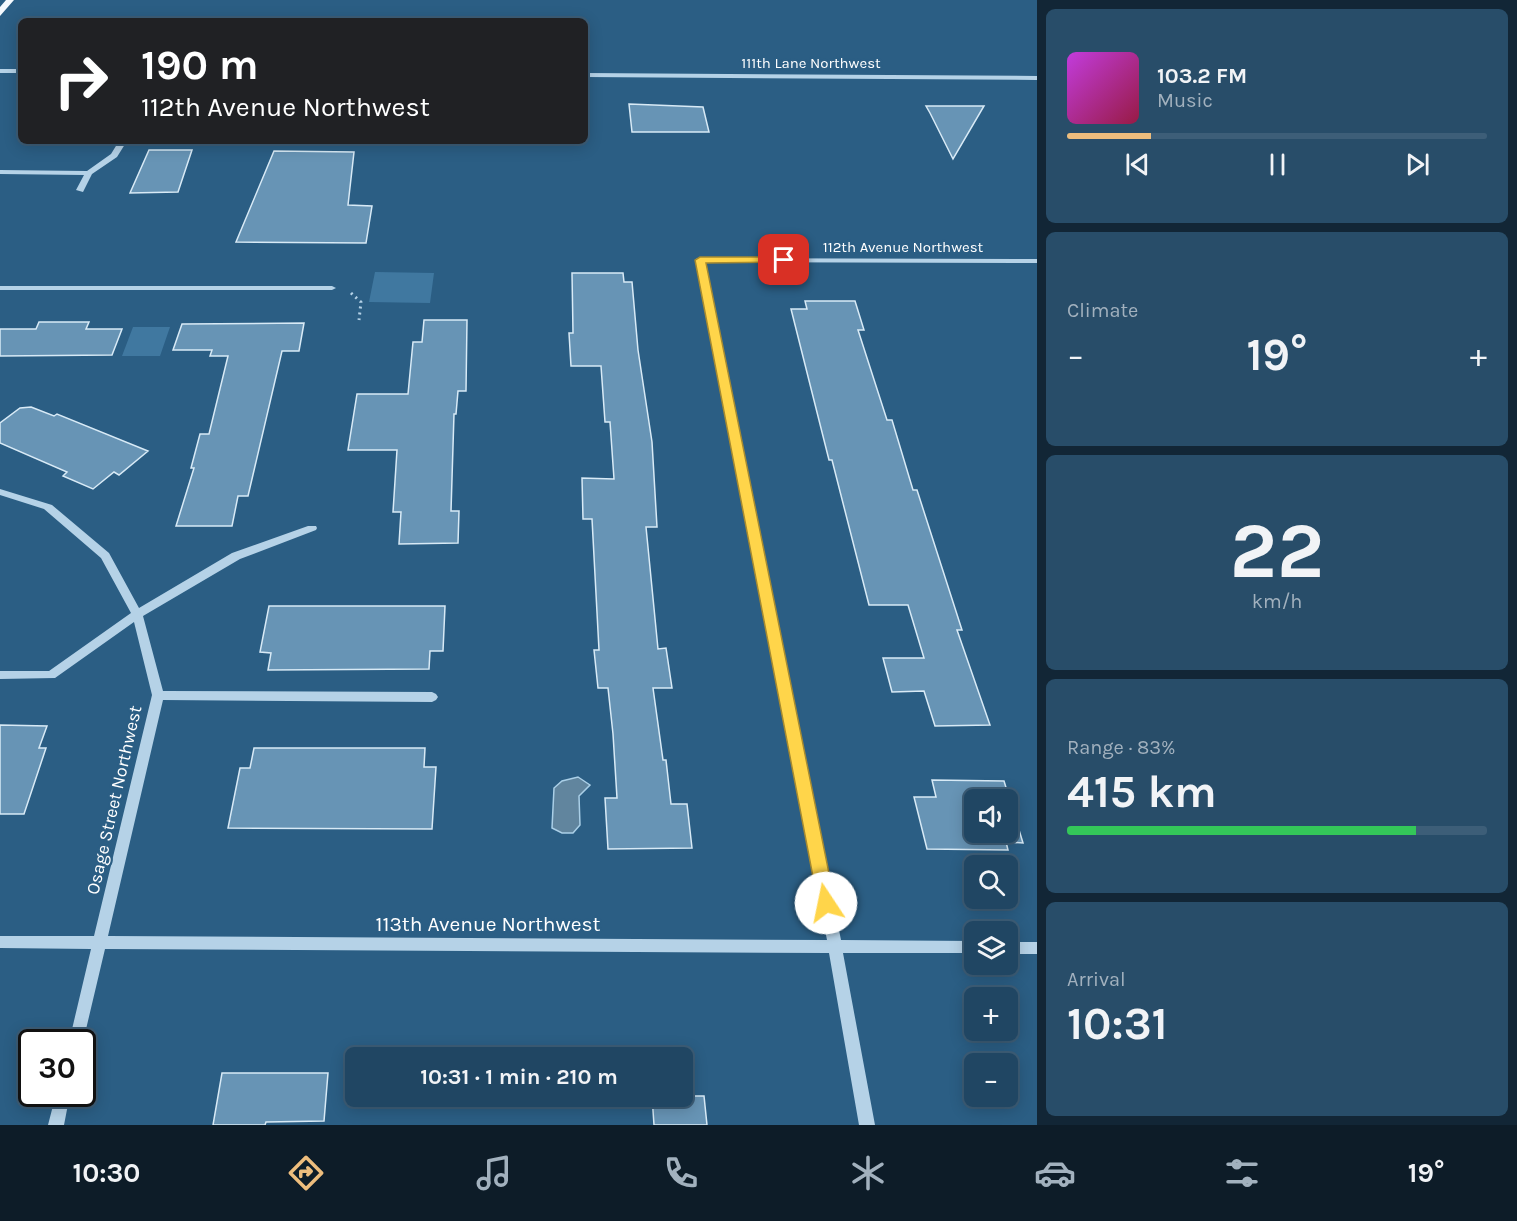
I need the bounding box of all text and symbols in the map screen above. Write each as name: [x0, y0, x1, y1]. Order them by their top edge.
text: 190 m: [141, 40, 259, 90]
icon: right: [42, 42, 120, 120]
street label: 111th Lane Northwest: [741, 54, 881, 72]
text: 103.2 FM: [1157, 63, 1247, 89]
text: Music: [1157, 89, 1213, 112]
text: 112th Avenue Northwest: [141, 91, 430, 123]
icon: previous: [1121, 148, 1154, 181]
icon: pause: [1261, 148, 1294, 181]
icon: next: [1401, 148, 1434, 181]
pin: [758, 234, 809, 285]
street label: 112th Avenue Northwest: [823, 238, 984, 256]
icon: arrive: [767, 243, 800, 276]
text: Climate: [1067, 299, 1138, 322]
text: 19°: [1247, 329, 1307, 381]
text: −: [1067, 336, 1084, 374]
text: +: [1470, 336, 1487, 374]
text: 22: [1230, 505, 1324, 597]
text: km/h: [1252, 590, 1302, 613]
street label: Osage Street Northwest: [82, 703, 146, 897]
text: Range · 83%: [1067, 736, 1176, 759]
text: 415 km: [1067, 766, 1217, 818]
map controls: [964, 789, 1018, 1107]
button: sound: [964, 789, 1018, 843]
button: search: [964, 855, 1018, 909]
position arrow: [794, 871, 858, 935]
street label: 113th Avenue Northwest: [376, 912, 601, 936]
button: layers: [964, 921, 1018, 975]
text: Arrival: [1067, 968, 1126, 991]
button: +: [964, 987, 1018, 1041]
text: 10:31: [1067, 998, 1168, 1050]
speed limit sign: 30: [18, 1029, 96, 1107]
button: −: [964, 1053, 1018, 1107]
text: 10:31 · 1 min · 210 m: [420, 1064, 618, 1090]
icon: directions: [285, 1152, 327, 1194]
icon: music: [473, 1152, 515, 1194]
icon: phone: [660, 1152, 702, 1194]
icon: climate: [847, 1152, 889, 1194]
icon: car: [1034, 1152, 1076, 1194]
icon: filters: [1221, 1152, 1263, 1194]
text: 10:30: [73, 1157, 140, 1189]
text: 19°: [1408, 1157, 1444, 1189]

